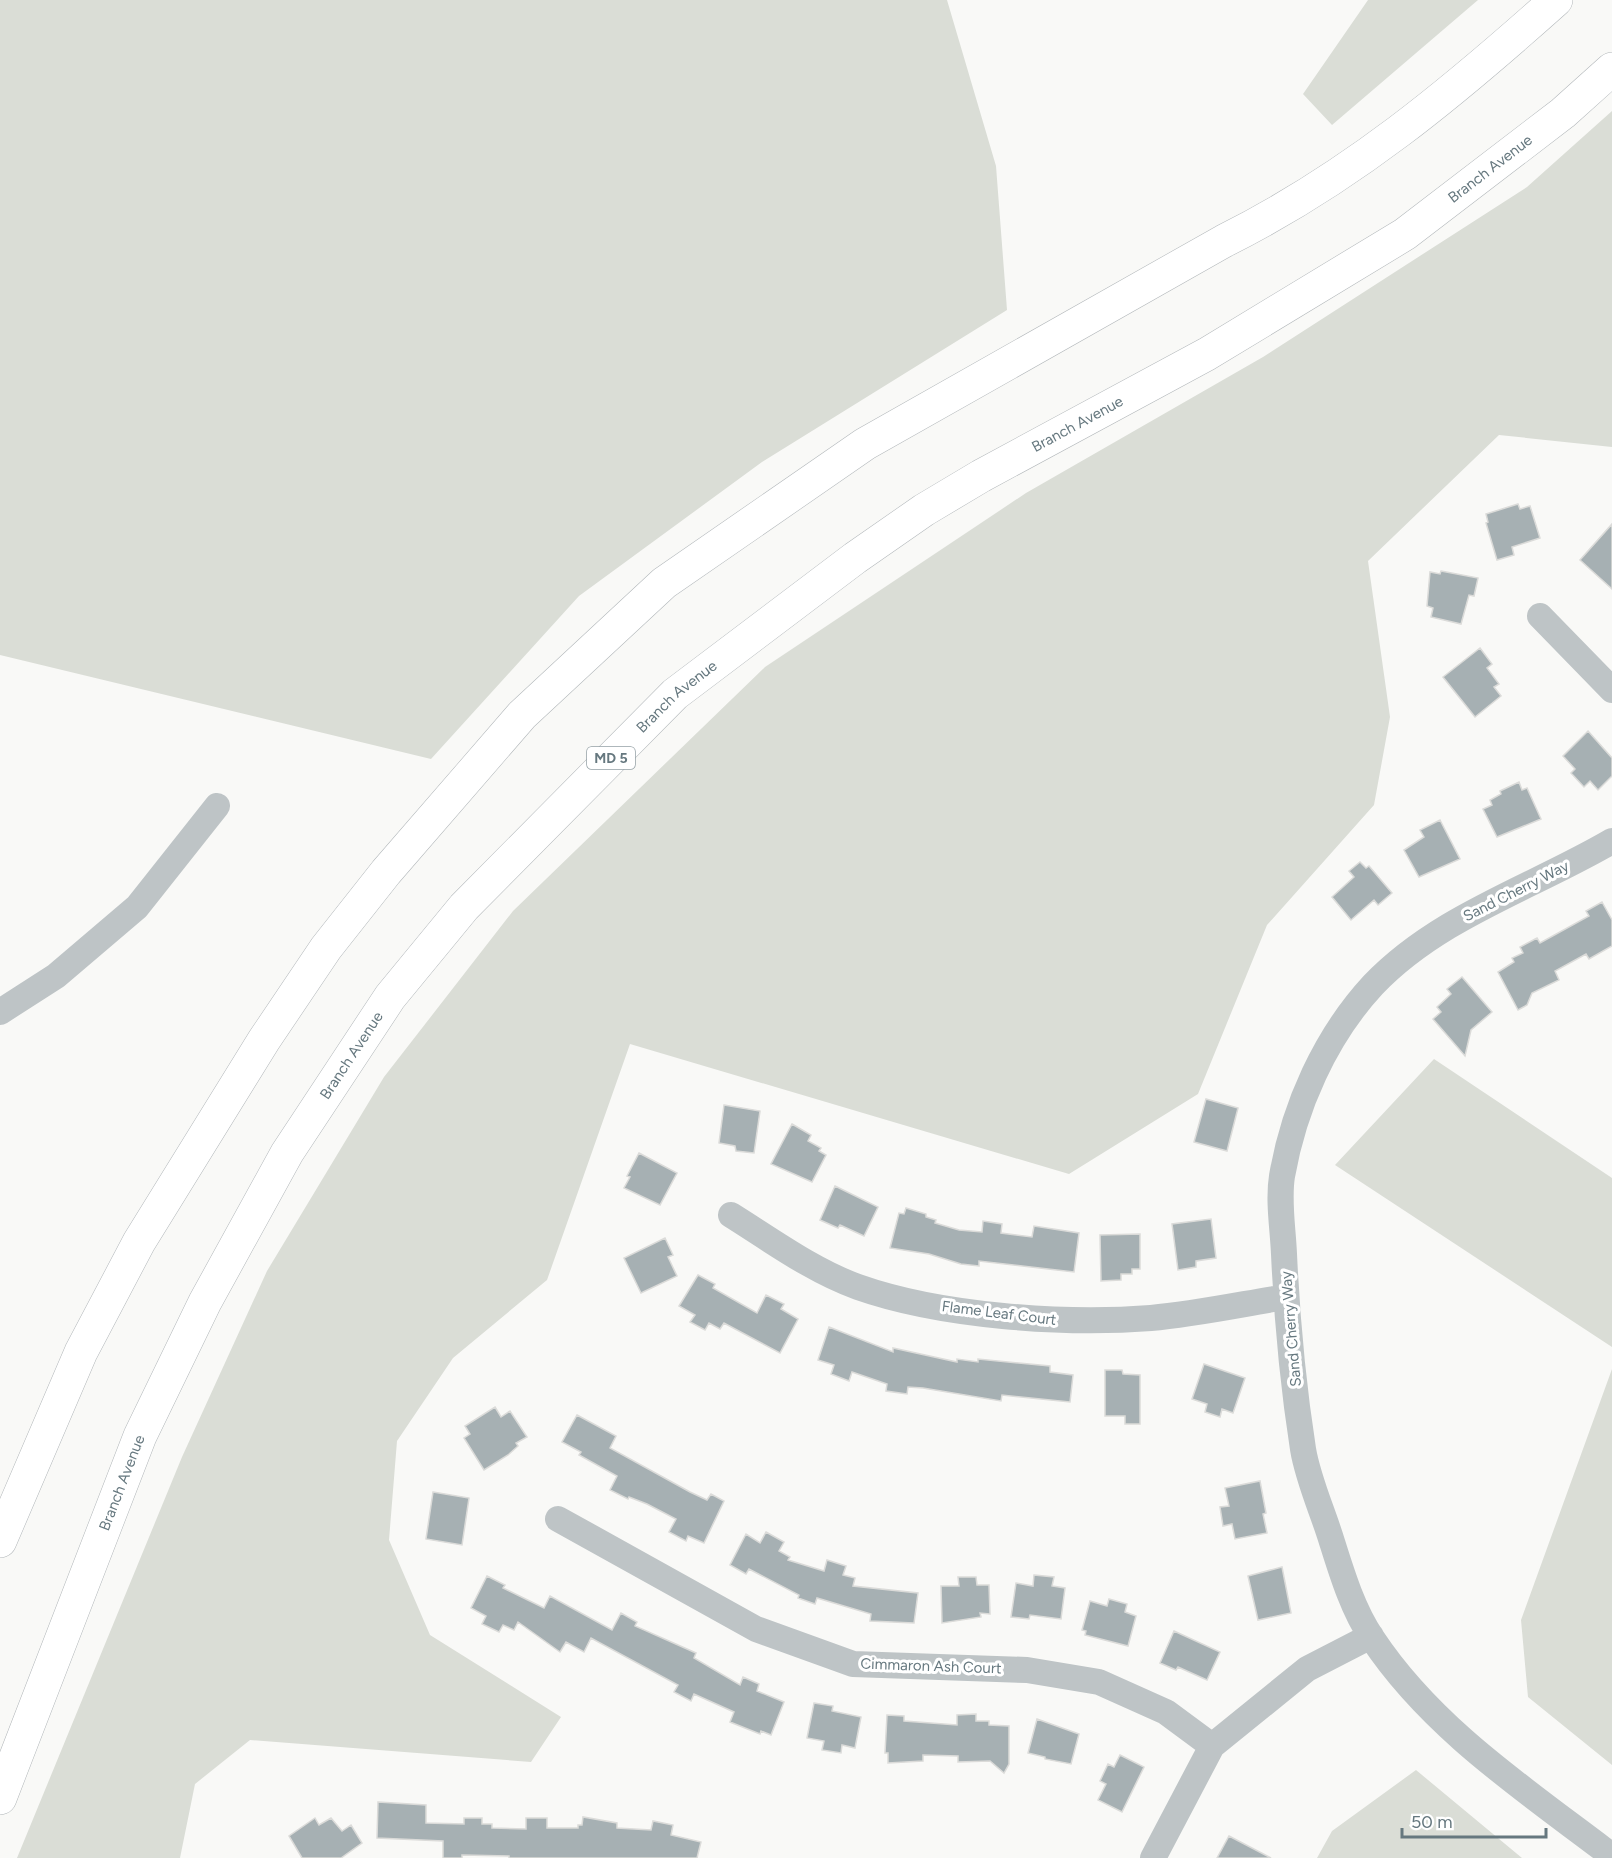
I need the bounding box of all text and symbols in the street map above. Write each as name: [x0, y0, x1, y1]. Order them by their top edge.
street label: Branch Avenue: [1444, 131, 1536, 207]
street label: Branch Avenue: [1029, 392, 1126, 456]
street label: Branch Avenue: [633, 657, 721, 737]
road number: MD 5: [587, 747, 635, 769]
street label: Sand Cherry Way: [1460, 857, 1572, 925]
street label: Branch Avenue: [316, 1008, 387, 1103]
street label: Sand Cherry Way: [1277, 1270, 1305, 1388]
street label: Flame Leaf Court: [941, 1297, 1058, 1329]
street label: Branch Avenue: [95, 1432, 149, 1533]
street label: Cimmaron Ash Court: [860, 1655, 1002, 1677]
scale bar: [1402, 1801, 1546, 1839]
text: 50 m: [1411, 1811, 1453, 1833]

